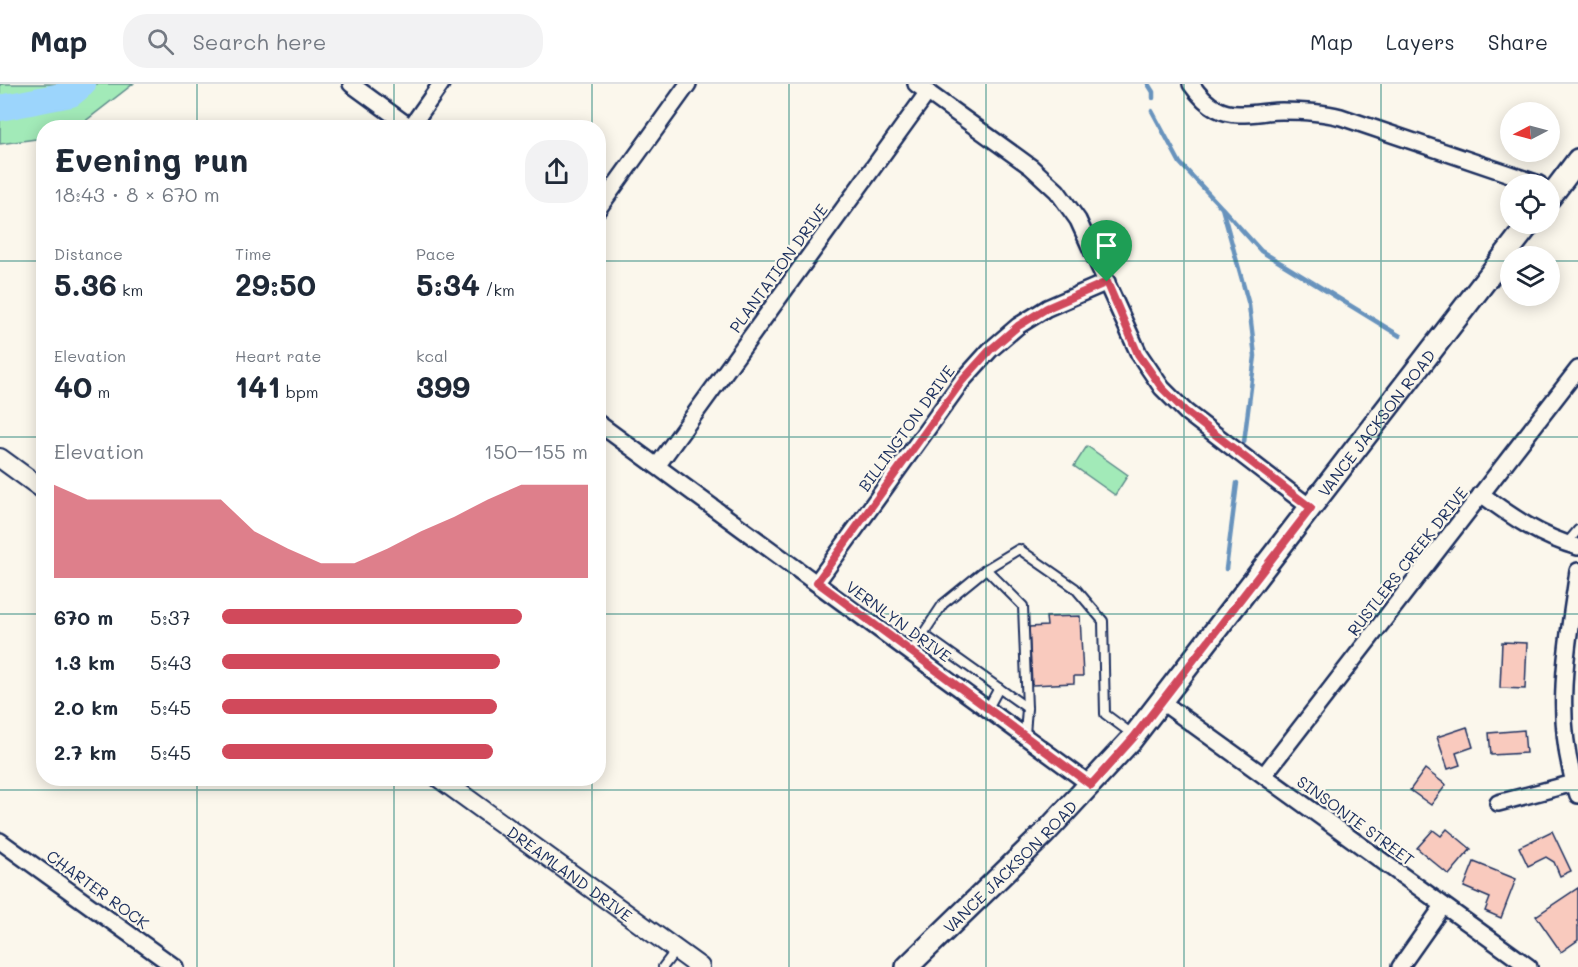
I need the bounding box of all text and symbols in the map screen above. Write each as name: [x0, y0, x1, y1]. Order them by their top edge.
search box: [123, 14, 543, 68]
text: Map: [30, 23, 87, 59]
icon: search: [144, 25, 177, 58]
text: Search here: [192, 27, 326, 56]
text: Map: [1310, 28, 1353, 55]
text: Layers: [1386, 28, 1455, 55]
text: Share: [1488, 28, 1548, 55]
north arrow: [1500, 102, 1560, 162]
map controls: [1500, 102, 1560, 306]
text: Evening run: [54, 137, 248, 180]
button: share: [525, 140, 588, 203]
button: locate: [1500, 174, 1560, 234]
text: 18:43 · 8 × 670 m: [54, 181, 220, 207]
street label: PLANTATION DRIVE: [724, 199, 832, 337]
pin: [1081, 220, 1132, 282]
icon: arrive: [1090, 229, 1123, 262]
text: Distance: [54, 243, 123, 264]
text: Time: [235, 243, 271, 264]
text: Pace: [416, 243, 455, 264]
button: layers: [1500, 246, 1560, 306]
text: 5.36: [54, 264, 117, 304]
text: 29:50: [235, 264, 316, 304]
text: 5:34: [416, 264, 480, 304]
text: km: [117, 279, 143, 300]
text: /km: [480, 279, 515, 300]
text: Elevation: [54, 345, 126, 366]
text: Heart rate: [235, 345, 321, 366]
text: kcal: [416, 345, 448, 366]
street label: VANCE JACKSON ROAD: [1313, 345, 1439, 500]
street label: BILLINGTON DRIVE: [853, 361, 959, 495]
text: 40: [54, 366, 92, 406]
text: 141: [235, 366, 281, 406]
text: 399: [416, 366, 470, 406]
text: m: [92, 381, 110, 402]
text: bpm: [281, 381, 319, 402]
text: Elevation: [54, 438, 144, 464]
text: 150–155 m: [484, 438, 588, 464]
street label: RUSTLERS CREEK DRIVE: [1342, 482, 1472, 640]
street label: VERNLYN DRIVE: [842, 576, 956, 666]
text: 670 m: [54, 604, 113, 630]
text: 5:37: [150, 604, 191, 630]
text: 1.3 km: [54, 649, 115, 675]
text: 5:43: [150, 649, 191, 675]
text: 2.0 km: [54, 694, 118, 720]
text: 5:45: [150, 694, 191, 720]
text: 2.7 km: [54, 739, 116, 765]
text: 5:45: [150, 739, 191, 765]
street label: SINSONTE STREET: [1293, 770, 1419, 870]
street label: VANCE JACKSON ROAD: [938, 795, 1081, 937]
street label: DREAMLAND DRIVE: [504, 821, 637, 925]
street label: CHARTER ROCK: [43, 845, 154, 933]

